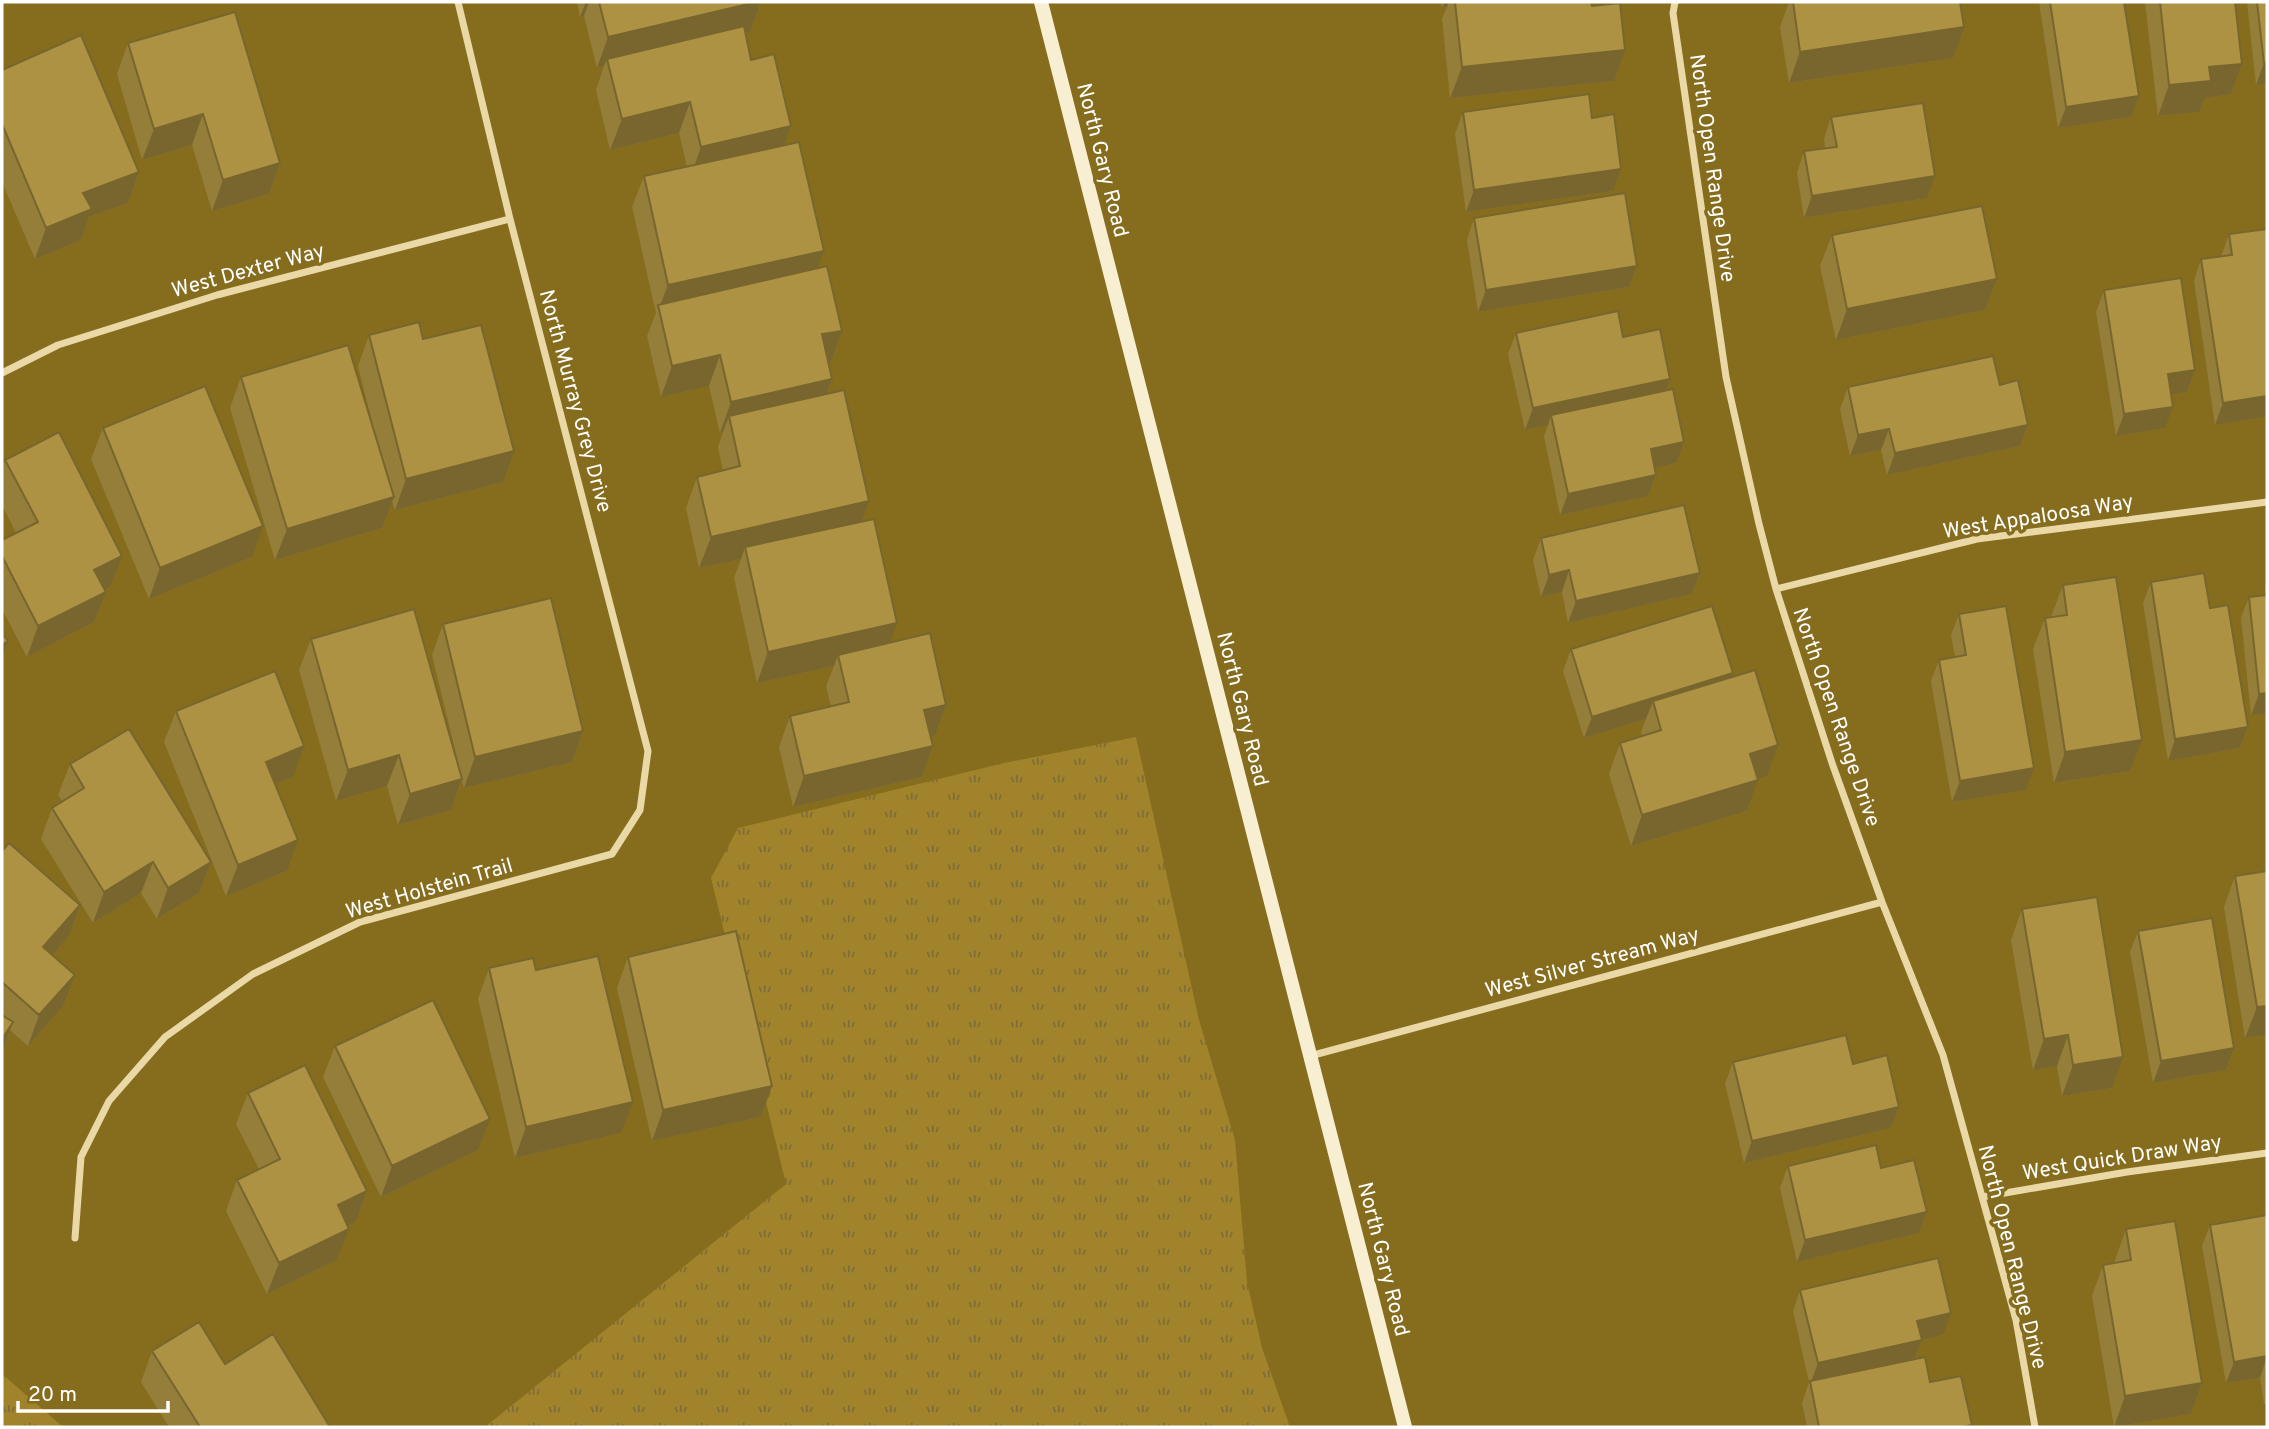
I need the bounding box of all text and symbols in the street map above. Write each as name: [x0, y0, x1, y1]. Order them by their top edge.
street label: North Open Range Drive: [1682, 52, 1741, 284]
street label: North Gary Road: [1069, 80, 1134, 240]
street label: West Dexter Way: [169, 238, 328, 305]
street label: North Murray Grey Drive: [532, 287, 617, 516]
street label: West Appaloosa Way: [1941, 489, 2136, 546]
street label: North Open Range Drive: [1785, 604, 1886, 831]
street label: North Gary Road: [1209, 629, 1274, 789]
street label: West Holstein Trail: [343, 853, 516, 926]
street label: West Silver Stream Way: [1482, 922, 1702, 1005]
street label: West Quick Draw Way: [2021, 1129, 2224, 1188]
street label: North Open Range Drive: [1971, 1142, 2052, 1372]
street label: North Gary Road: [1350, 1179, 1415, 1339]
scale bar: [18, 1370, 168, 1414]
text: 20 m: [28, 1382, 77, 1409]

